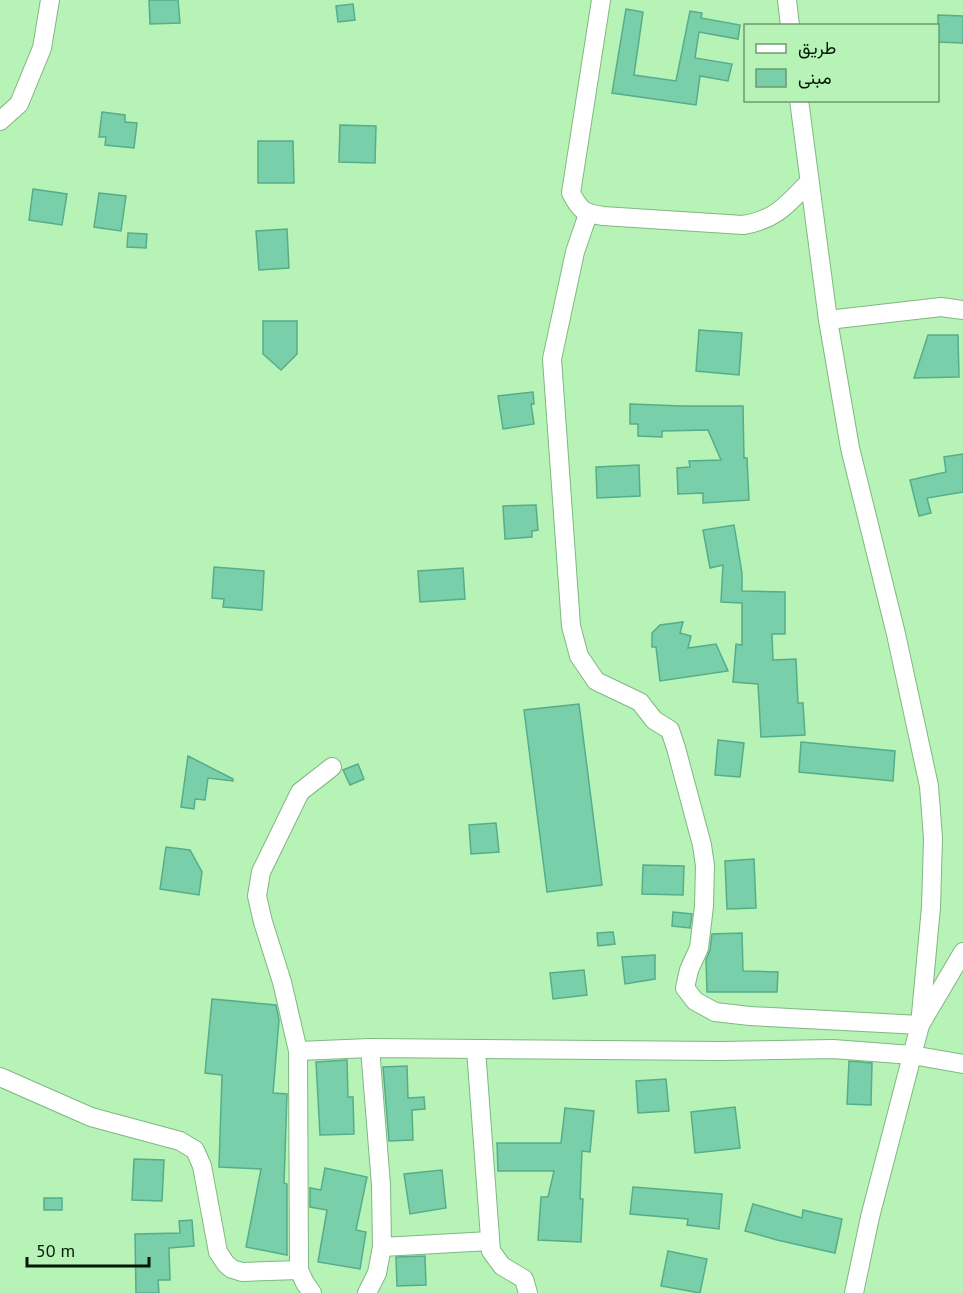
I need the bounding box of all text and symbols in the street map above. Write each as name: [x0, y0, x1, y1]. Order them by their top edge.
legend: [744, 24, 939, 102]
text: طريق: [798, 36, 836, 59]
text: مبنى: [798, 66, 832, 89]
scale bar: [27, 1230, 148, 1268]
text: 50 m: [36, 1239, 75, 1262]

